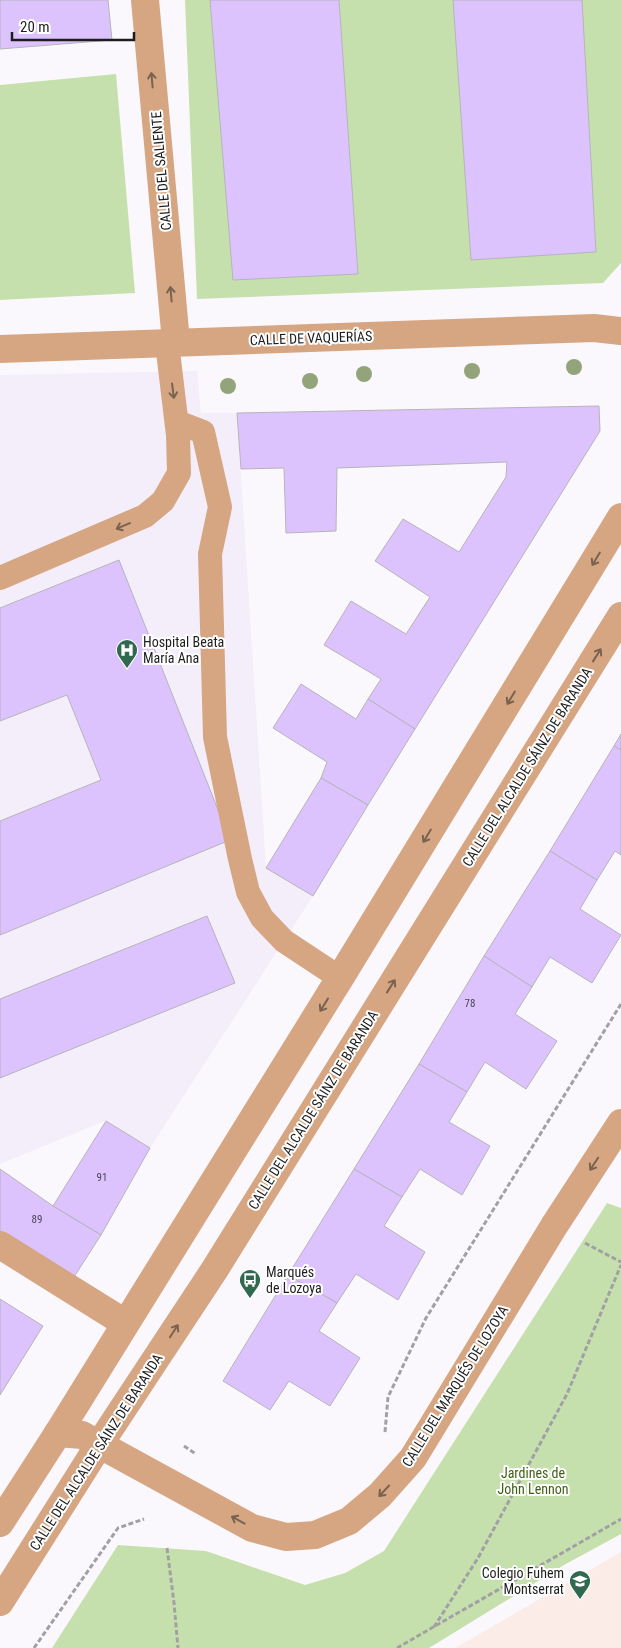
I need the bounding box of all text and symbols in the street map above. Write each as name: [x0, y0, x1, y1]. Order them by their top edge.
scale bar: [12, 10, 135, 42]
text: 20 m: [20, 18, 50, 36]
one-way arrow: [148, 72, 157, 88]
street label: CALLE DEL SALIENTE: [148, 111, 174, 231]
one-way arrow: [167, 286, 176, 302]
street label: CALLE DE VAQUERÍAS: [249, 327, 373, 348]
one-way arrow: [168, 383, 178, 399]
one-way arrow: [116, 521, 131, 531]
one-way arrow: [590, 551, 600, 565]
place label: Hospital Beata María Ana: [143, 634, 224, 666]
hospital icon: Hospital Beata María Ana: [115, 638, 139, 669]
one-way arrow: [592, 648, 602, 662]
street label: CALLE DEL ALCALDE SÁINZ DE BARANDA: [458, 664, 595, 869]
one-way arrow: [506, 690, 516, 704]
one-way arrow: [421, 829, 431, 843]
one-way arrow: [386, 979, 396, 993]
house number: 78: [465, 997, 475, 1010]
one-way arrow: [319, 998, 329, 1012]
street label: CALLE DEL ALCALDE SÁINZ DE BARANDA: [244, 1007, 381, 1212]
one-way arrow: [589, 1156, 599, 1170]
house number: 91: [97, 1171, 107, 1184]
house number: 89: [32, 1213, 42, 1226]
place label: Marqués de Lozoya: [266, 1264, 322, 1296]
bus stop icon: Marqués de Lozoya: [238, 1268, 262, 1299]
street label: CALLE DEL MARQUÉS DE LOZOYA: [398, 1302, 511, 1469]
one-way arrow: [169, 1324, 179, 1338]
street label: CALLE DEL ALCALDE SÁINZ DE BARANDA: [25, 1350, 166, 1553]
park label: Jardines de John Lennon: [497, 1465, 569, 1497]
one-way arrow: [378, 1484, 390, 1497]
one-way arrow: [231, 1515, 246, 1525]
place label: Colegio Fuhem Montserrat: [482, 1565, 564, 1597]
school or university icon: Colegio Fuhem Montserrat: [568, 1569, 592, 1600]

